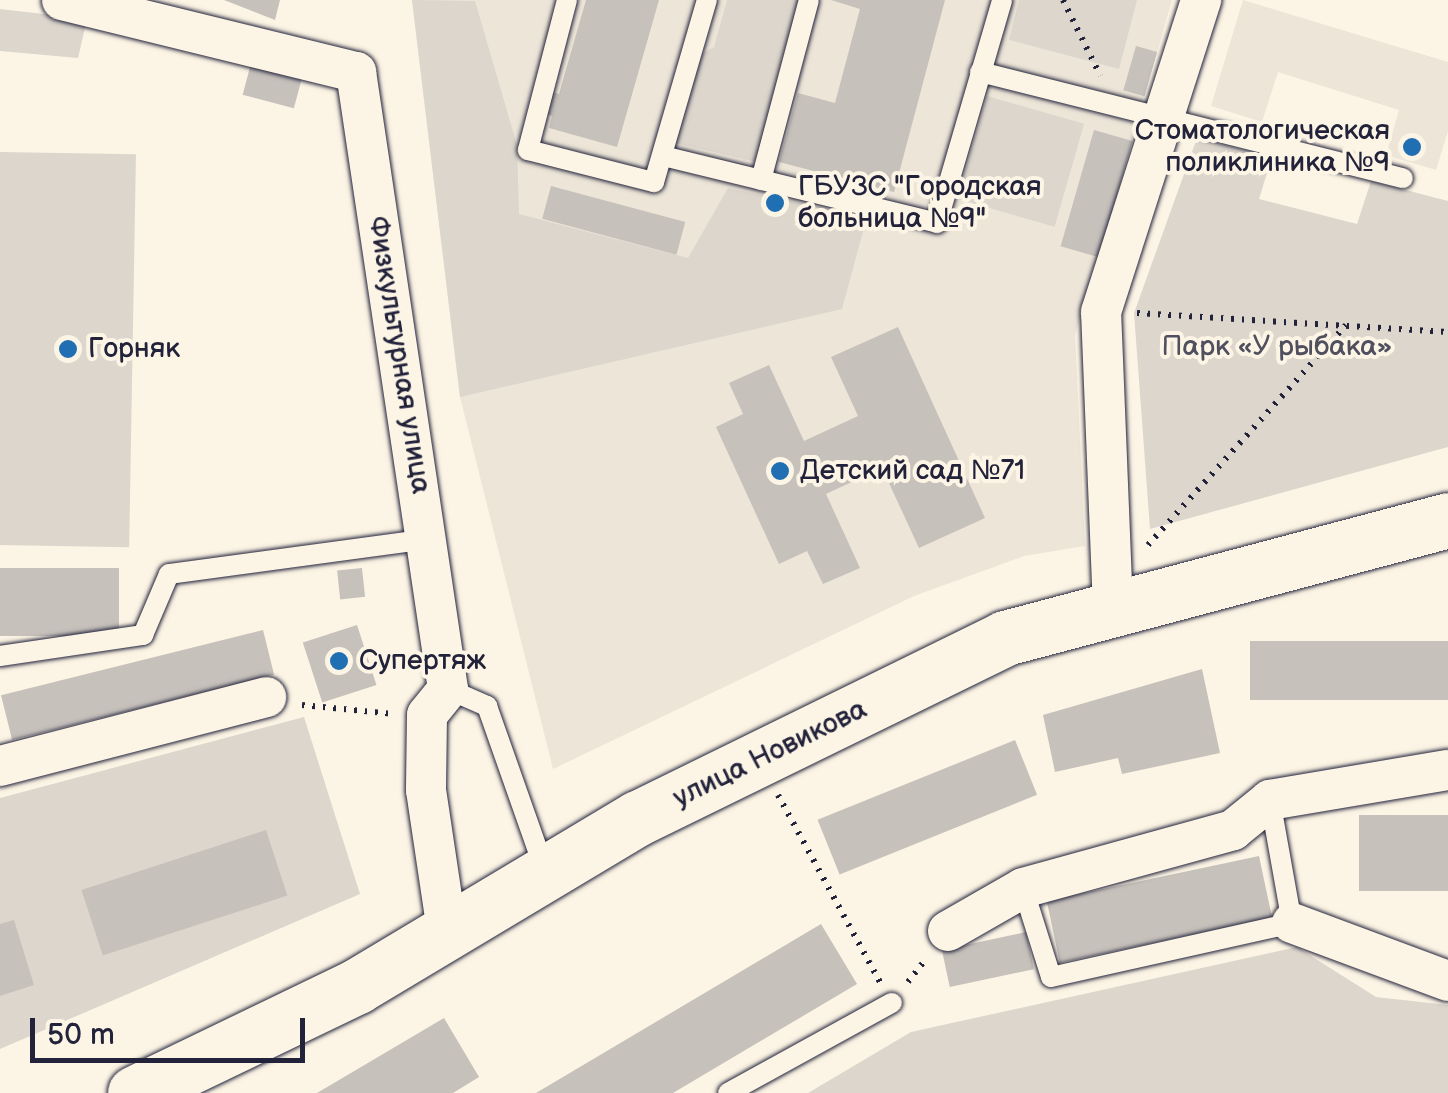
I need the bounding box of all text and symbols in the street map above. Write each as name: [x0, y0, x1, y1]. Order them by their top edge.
place label: Стоматологическая поликлиника №9: [1135, 114, 1390, 180]
marker: Стоматологическая поликлиника №9: [1399, 134, 1425, 160]
place label: ГБУЗС "Городская больница №9": [798, 170, 1041, 236]
marker: ГБУЗС "Городская больница №9": [762, 190, 788, 216]
street label: Физкультурная улица: [360, 214, 438, 496]
park label: Парк «У рыбака»: [1162, 330, 1392, 364]
place label: Горняк: [88, 332, 180, 366]
marker: Горняк: [57, 338, 79, 360]
place label: Детский сад №71: [800, 454, 1025, 488]
marker: Детский сад №71: [769, 460, 791, 482]
place label: Супертяж: [359, 644, 486, 678]
marker: Супертяж: [328, 650, 350, 672]
street label: улица Новикова: [668, 693, 872, 815]
scale bar: [35, 998, 310, 1060]
text: 50 m: [47, 1017, 115, 1053]

